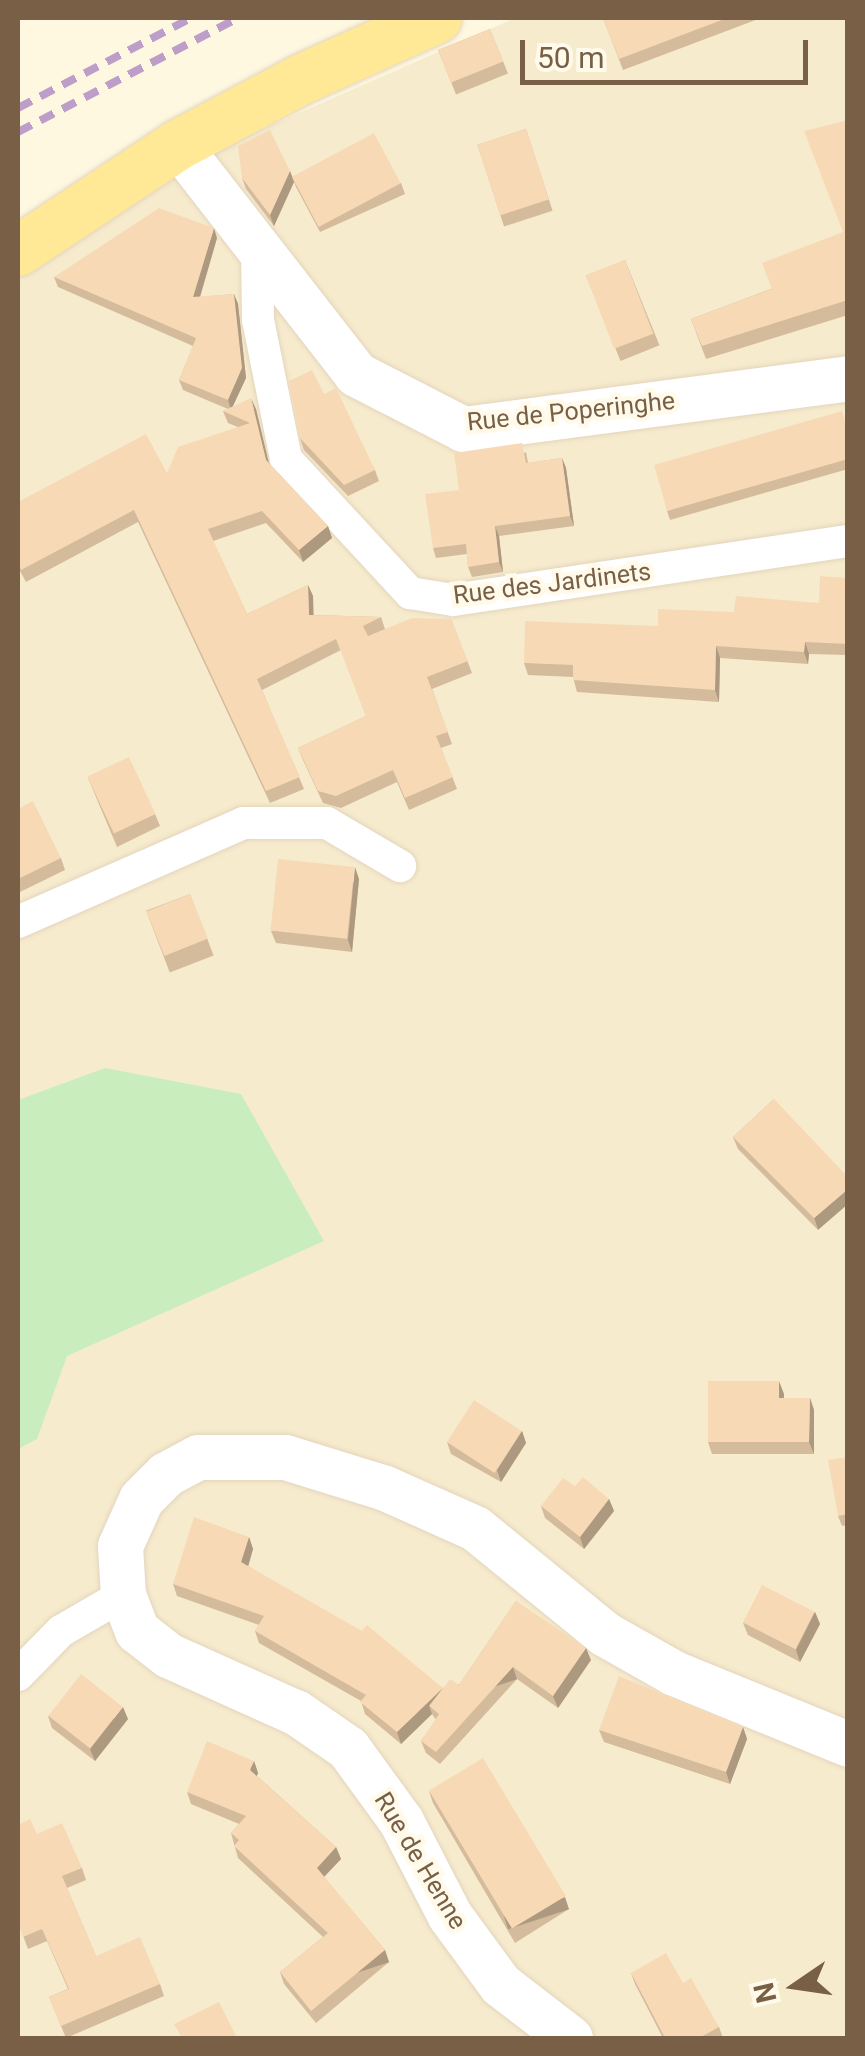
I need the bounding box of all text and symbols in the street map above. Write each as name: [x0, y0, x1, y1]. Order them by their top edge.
scale bar: [525, 20, 812, 82]
text: 50 m: [537, 40, 604, 75]
street label: Rue de Poperinghe: [466, 386, 676, 438]
street label: Rue des Jardinets: [451, 557, 653, 611]
street label: Rue de Henne: [367, 1787, 473, 1935]
north arrow: [745, 1936, 845, 2036]
text: N: [747, 1980, 784, 2006]

